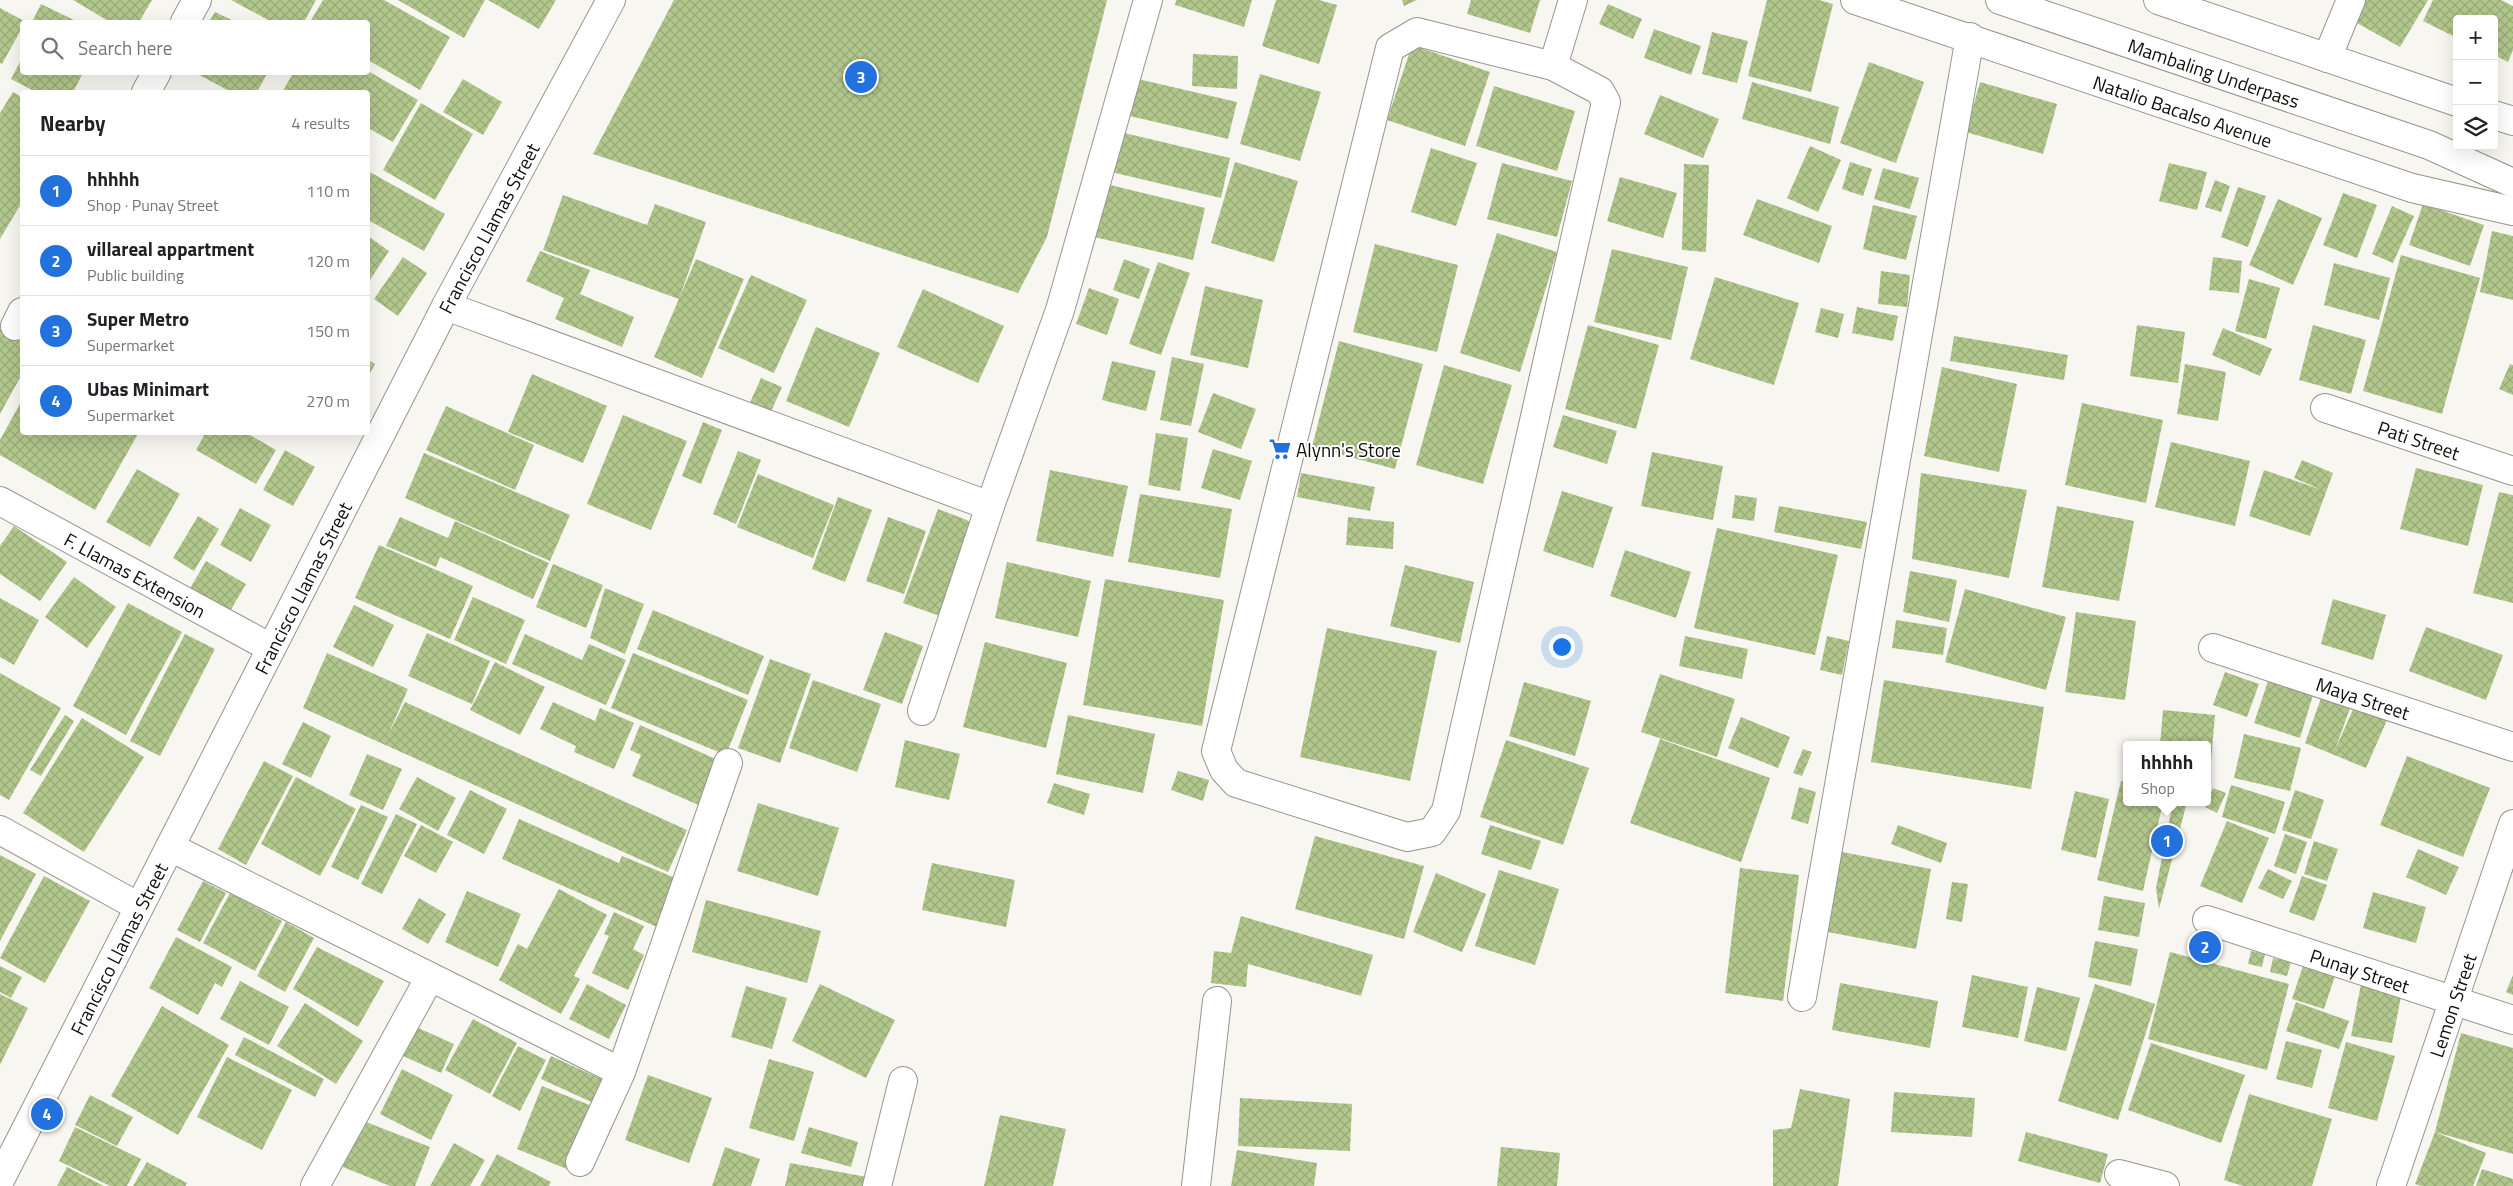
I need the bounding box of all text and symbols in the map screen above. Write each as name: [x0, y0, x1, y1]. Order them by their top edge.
map controls: [2453, 15, 2498, 150]
button: +: [2453, 15, 2498, 60]
search box: [20, 20, 370, 75]
street label: Mambaling Underpass: [2124, 30, 2304, 115]
text: Search here: [78, 33, 172, 62]
icon: search: [38, 34, 66, 62]
pin: 3: [845, 58, 877, 96]
button: −: [2453, 60, 2498, 105]
street label: Natalio Bacalso Avenue: [2089, 67, 2276, 154]
button: layers: [2453, 105, 2498, 150]
text: Nearby: [40, 107, 105, 139]
text: 4 results: [291, 111, 350, 135]
street label: Francisco Llamas Street: [430, 137, 546, 318]
text: hhhhh: [87, 164, 140, 193]
text: 1: [52, 179, 60, 203]
text: 110 m: [306, 179, 350, 203]
text: Shop · Punay Street: [87, 193, 219, 217]
text: villareal appartment: [87, 234, 254, 263]
text: 2: [52, 249, 60, 273]
text: 120 m: [306, 249, 350, 273]
text: Public building: [87, 263, 184, 287]
text: Super Metro: [87, 304, 189, 333]
text: 3: [52, 319, 60, 343]
text: 150 m: [306, 319, 350, 343]
text: Supermarket: [87, 333, 174, 357]
text: Ubas Minimart: [87, 374, 209, 403]
text: 4: [52, 389, 60, 413]
text: 270 m: [306, 389, 350, 413]
text: Supermarket: [87, 403, 174, 427]
street label: Pati Street: [2374, 412, 2464, 467]
place label: Alynn's Store: [1296, 435, 1401, 464]
supermarket icon: Alynn's Store: [1267, 436, 1293, 462]
street label: Francisco Llamas Street: [246, 496, 359, 679]
street label: F. Llamas Extension: [59, 524, 211, 625]
your location: [1549, 634, 1575, 660]
street label: Maya Street: [2312, 669, 2414, 727]
popup: [2123, 741, 2211, 806]
text: hhhhh: [2141, 747, 2193, 776]
text: Shop: [2141, 776, 2175, 800]
pin: 1: [2151, 822, 2183, 860]
street label: Francisco Llamas Street: [62, 857, 174, 1040]
pin: 2: [2189, 928, 2221, 966]
street label: Punay Street: [2306, 940, 2414, 1000]
street label: Lemon Street: [2421, 949, 2483, 1061]
pin: 4: [31, 1095, 63, 1133]

